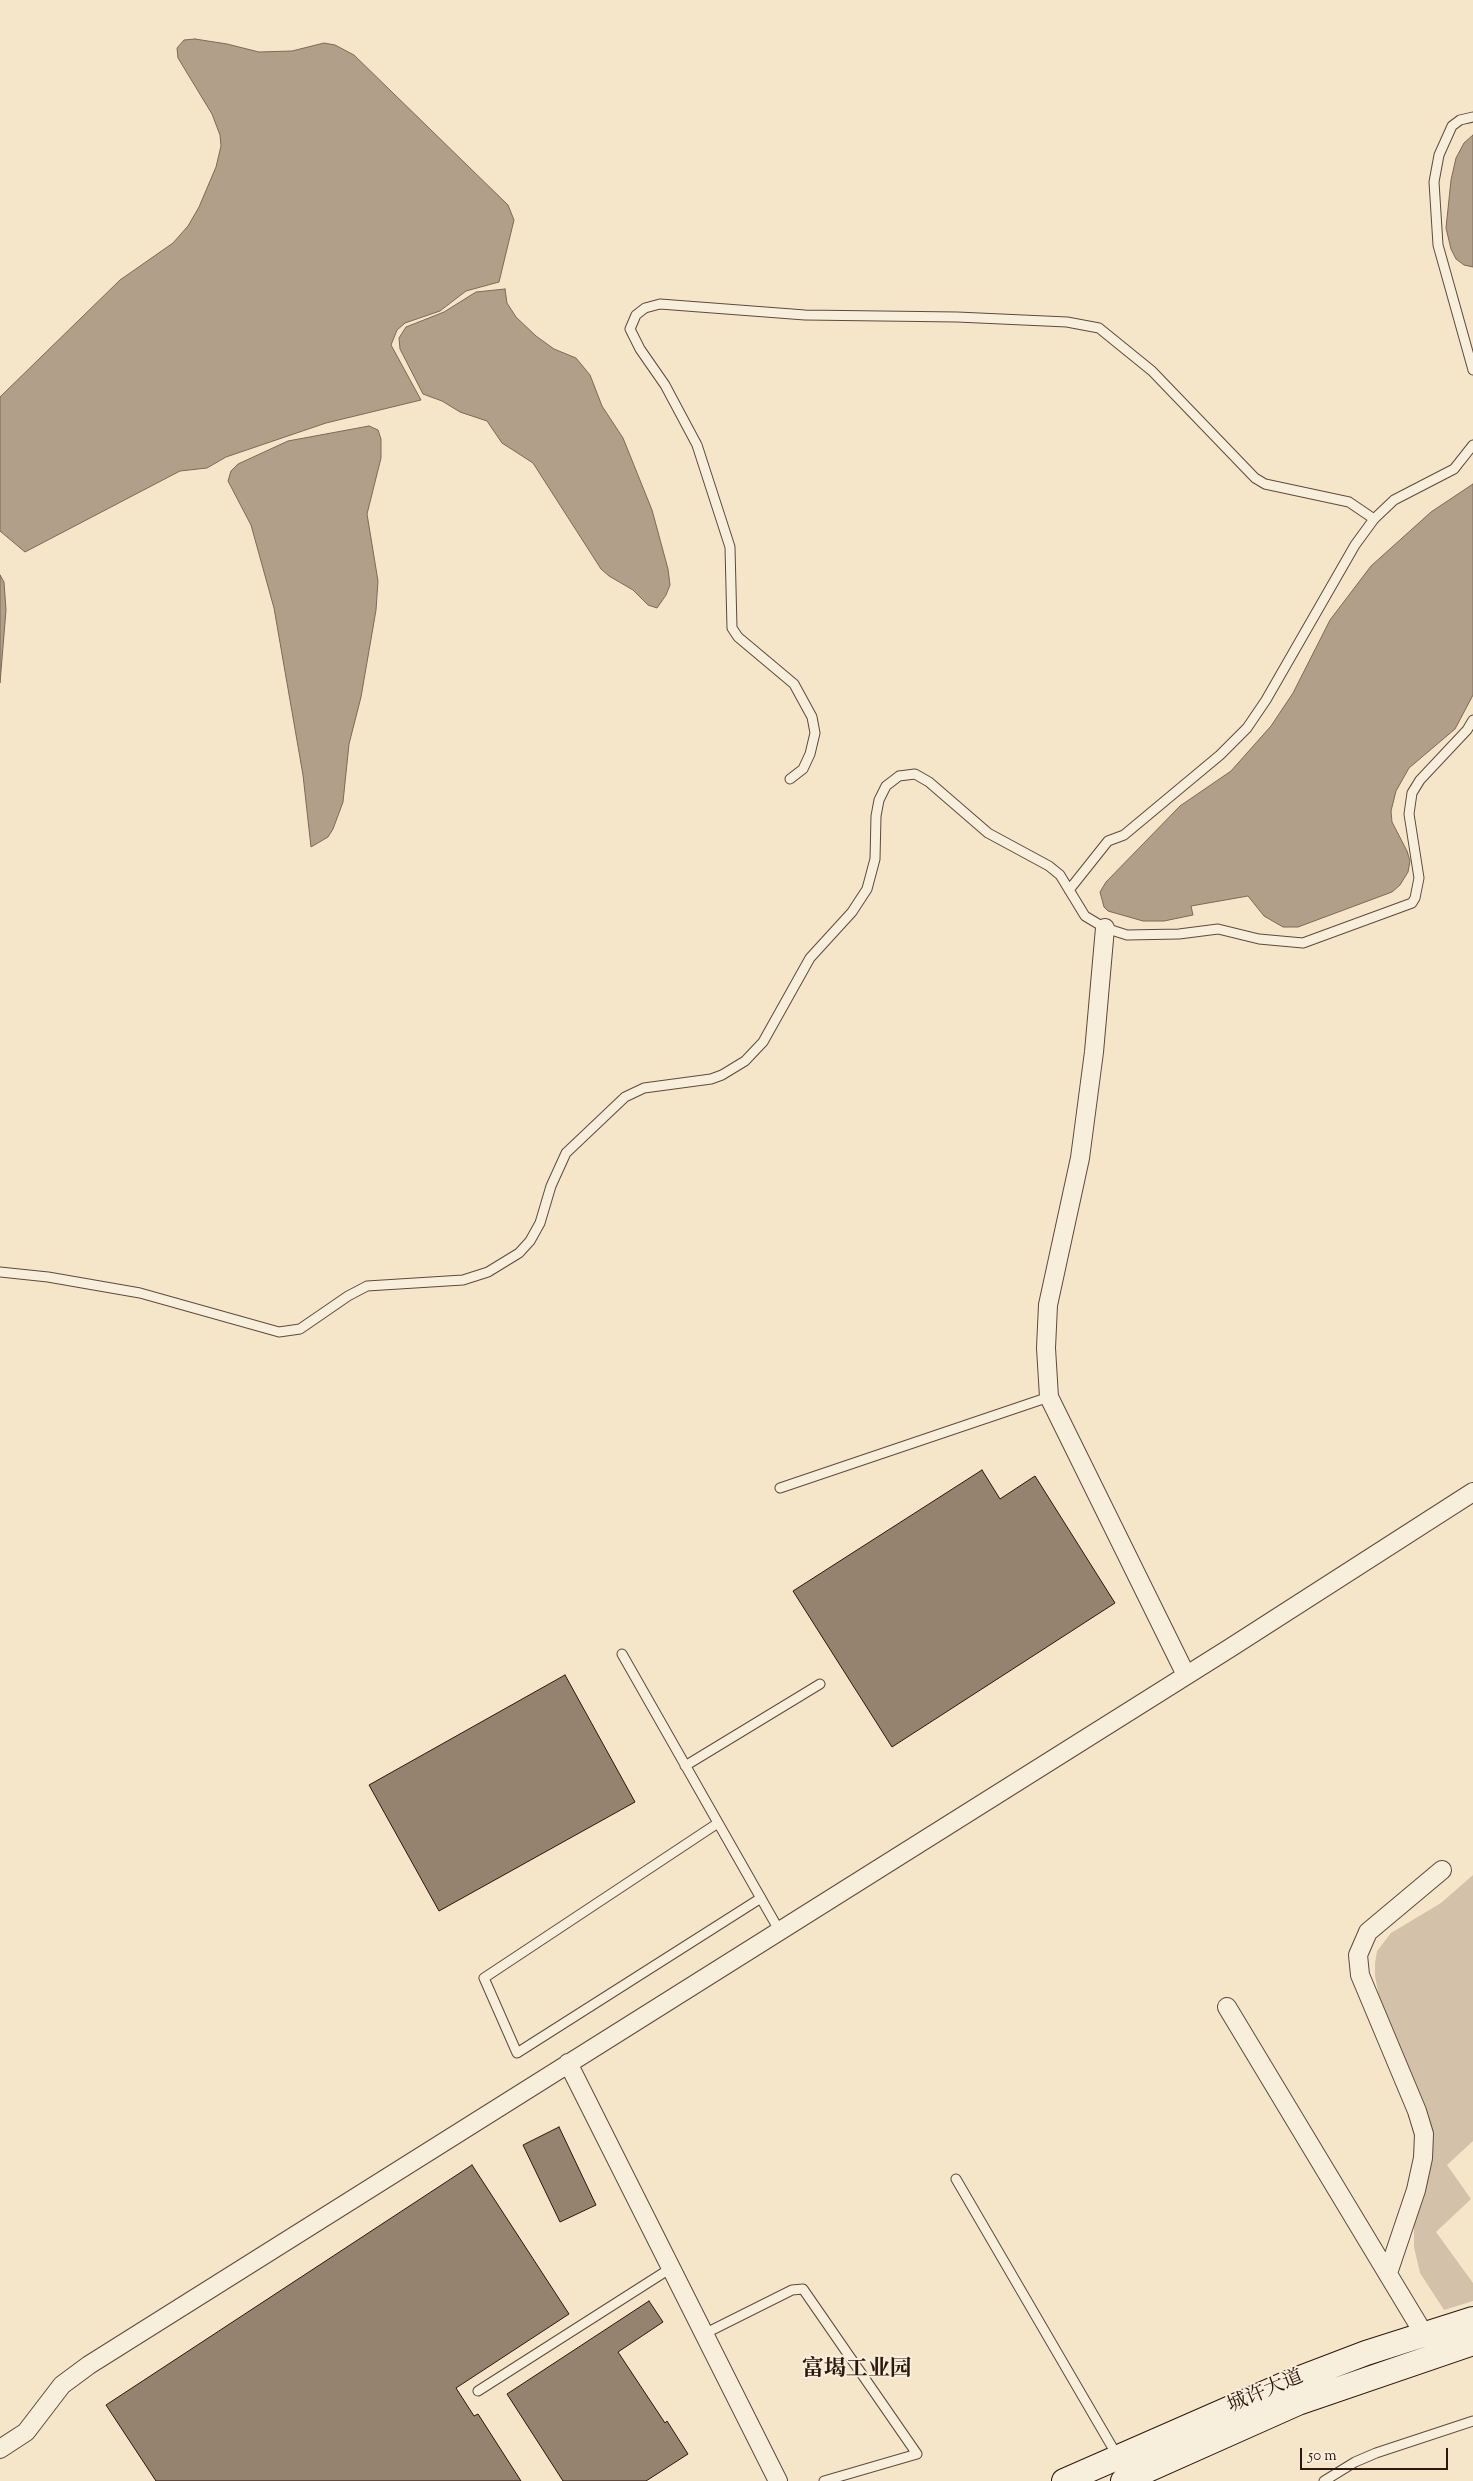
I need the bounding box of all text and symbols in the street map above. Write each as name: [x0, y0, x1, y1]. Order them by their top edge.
district label: 富堨工业园: [802, 2358, 912, 2384]
street label: 城许大道: [1224, 2366, 1308, 2420]
scale bar: [1303, 2438, 1450, 2470]
text: 50 m: [1308, 2446, 1337, 2467]

